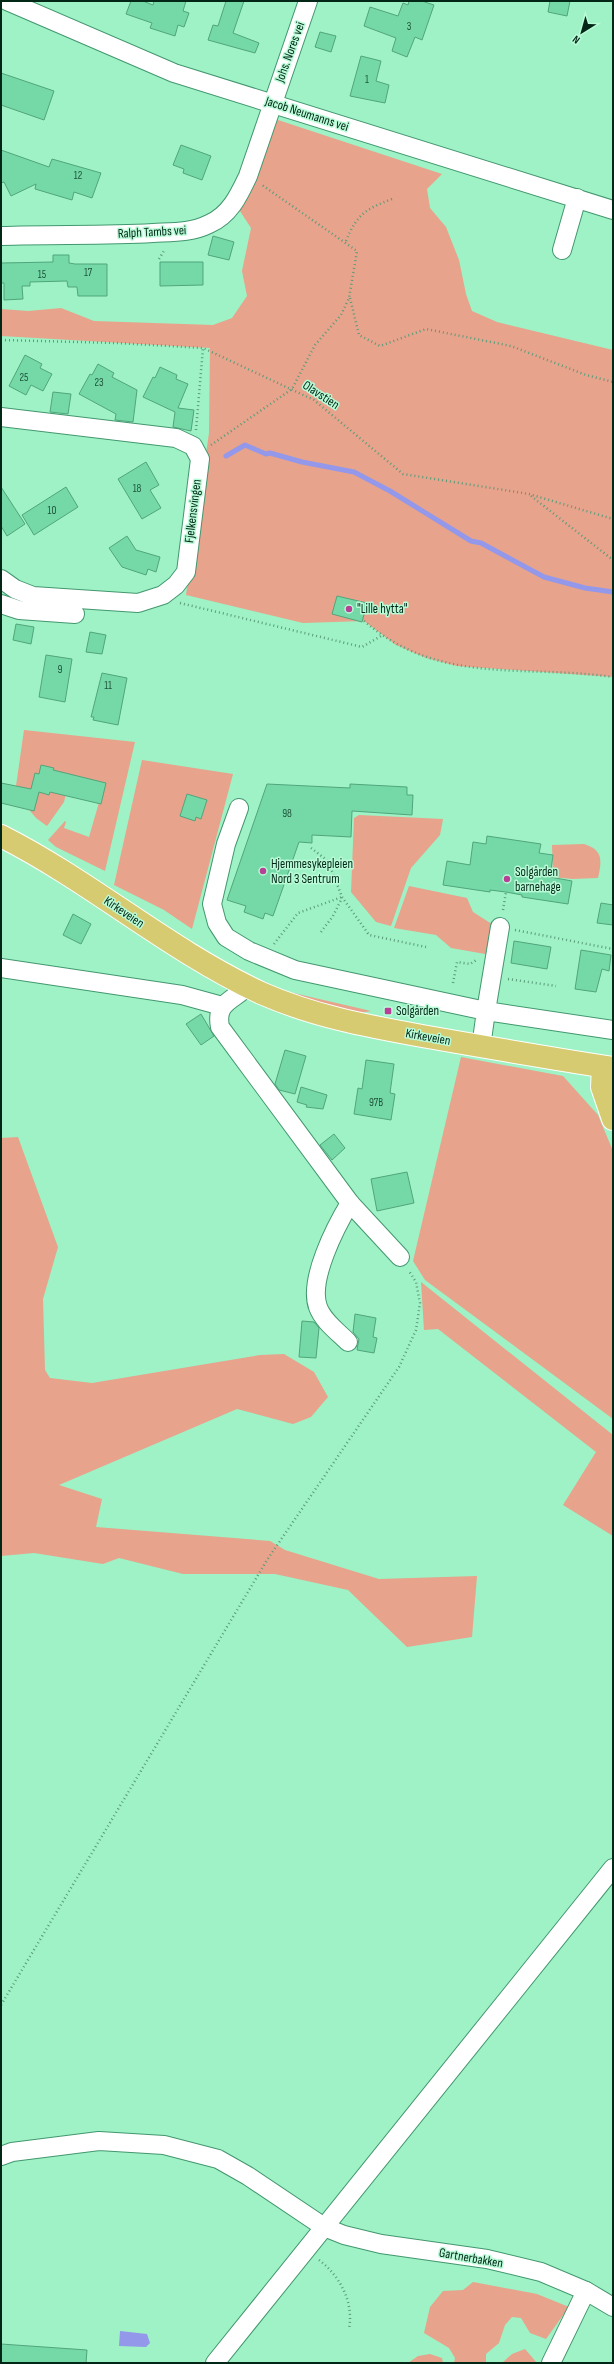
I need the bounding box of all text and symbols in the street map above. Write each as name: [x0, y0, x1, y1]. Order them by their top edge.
north arrow: [562, 12, 602, 52]
street label: Johs. Nores vei: [271, 20, 308, 85]
house number: 3: [407, 20, 412, 33]
text: N: [570, 33, 583, 47]
house number: 1: [365, 73, 369, 86]
street label: Jacob Neumanns vei: [262, 93, 351, 135]
house number: 12: [74, 169, 83, 182]
street label: Ralph Tambs vei: [117, 222, 187, 242]
house number: 17: [84, 266, 93, 279]
house number: 15: [38, 268, 46, 281]
house number: 25: [20, 371, 28, 384]
house number: 23: [94, 376, 104, 389]
street label: Olavstien: [300, 377, 342, 413]
street label: Fjelkensvingen: [181, 478, 205, 544]
house number: 18: [133, 482, 142, 495]
house number: 10: [48, 504, 56, 517]
place label: "Lille hytta": [357, 601, 408, 617]
marker: "Lille hytta": [344, 604, 354, 614]
house number: 9: [58, 663, 63, 676]
house number: 11: [104, 679, 112, 692]
house number: 98: [282, 807, 292, 820]
place label: Hjemmesykepleien Nord 3 Sentrum: [271, 856, 353, 887]
place label: Solgården barnehage: [515, 864, 561, 895]
marker: Hjemmesykepleien Nord 3 Sentrum: [258, 866, 268, 876]
marker: Solgården barnehage: [502, 874, 512, 884]
street label: Kirkeveien: [101, 893, 147, 931]
place label: Solgården: [396, 1003, 439, 1019]
marker: Solgården: [383, 1006, 393, 1016]
street label: Kirkeveien: [404, 1025, 452, 1049]
house number: 97B: [369, 1096, 383, 1109]
street label: Gartnerbakken: [438, 2245, 504, 2271]

